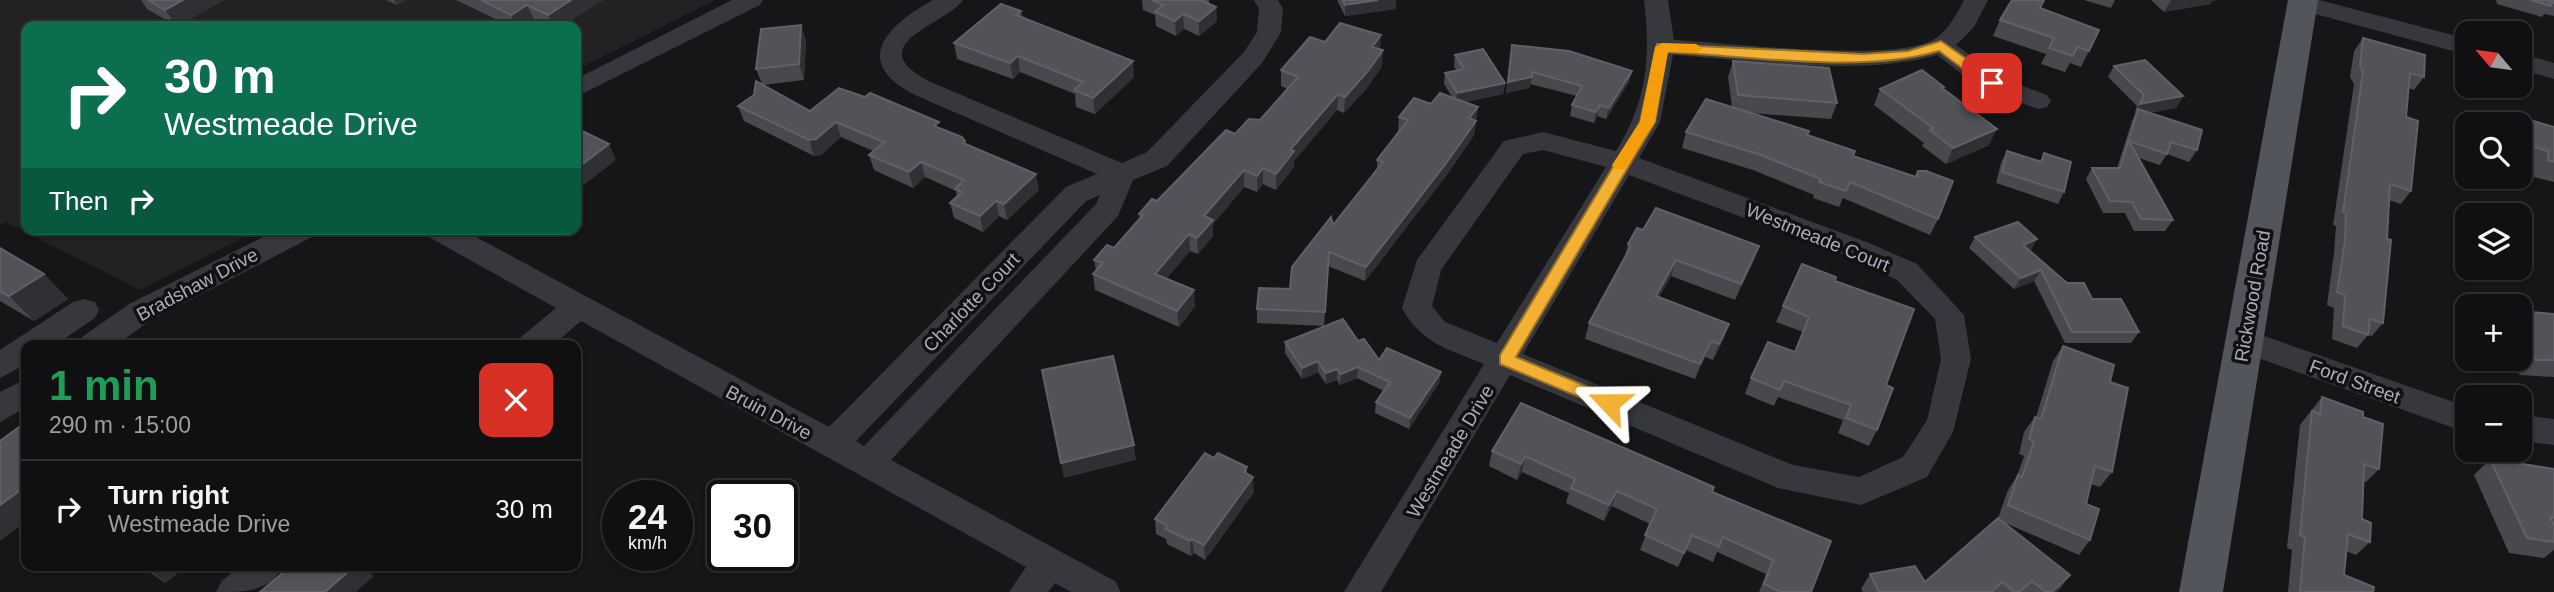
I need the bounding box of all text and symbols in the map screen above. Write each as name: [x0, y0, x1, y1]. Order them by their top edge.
north arrow: [2455, 21, 2532, 98]
map controls: [2455, 21, 2532, 462]
icon: right: [49, 49, 140, 140]
text: 30 m: [164, 49, 276, 103]
pin: [1962, 53, 2022, 113]
icon: arrive: [1973, 64, 2011, 102]
text: Westmeade Drive: [164, 106, 418, 142]
button: search: [2455, 112, 2532, 189]
icon: right: [122, 182, 160, 220]
text: Then: [49, 186, 108, 216]
street label: Westmeade Court: [1743, 199, 1893, 276]
button: layers: [2455, 203, 2532, 280]
street label: Rickwood Road: [2231, 229, 2274, 363]
street label: Bradshaw Drive: [133, 244, 261, 325]
street label: Charlotte Court: [919, 248, 1024, 356]
button: +: [2455, 294, 2532, 371]
street label: Ford Street: [2307, 355, 2404, 408]
text: 1 min: [49, 362, 159, 409]
button: close: [479, 363, 553, 437]
position arrow: [1572, 366, 1646, 440]
street label: Bruin Drive: [722, 381, 815, 444]
street label: Westmeade Drive: [1403, 381, 1498, 521]
button: −: [2455, 385, 2532, 462]
text: 290 m · 15:00: [49, 412, 191, 438]
text: Turn right: [108, 480, 229, 510]
speed limit sign: 30: [707, 480, 798, 571]
icon: right: [49, 490, 87, 528]
text: 30 m: [495, 494, 553, 524]
text: 24: [628, 497, 667, 536]
text: Westmeade Drive: [108, 511, 290, 537]
text: km/h: [628, 533, 667, 553]

